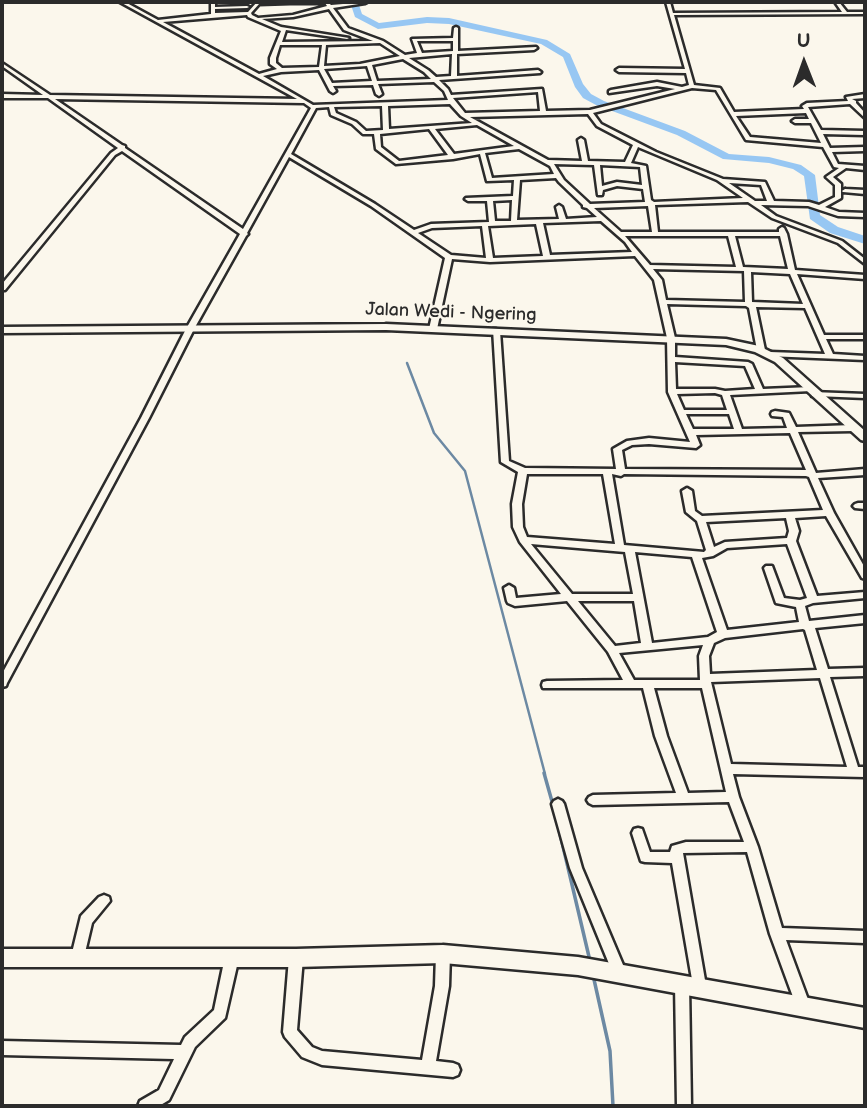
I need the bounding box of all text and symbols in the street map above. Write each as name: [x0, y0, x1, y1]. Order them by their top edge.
north arrow: [769, 28, 839, 98]
text: U: [797, 30, 811, 53]
street label: Jalan Wedi - Ngering: [365, 299, 537, 327]

